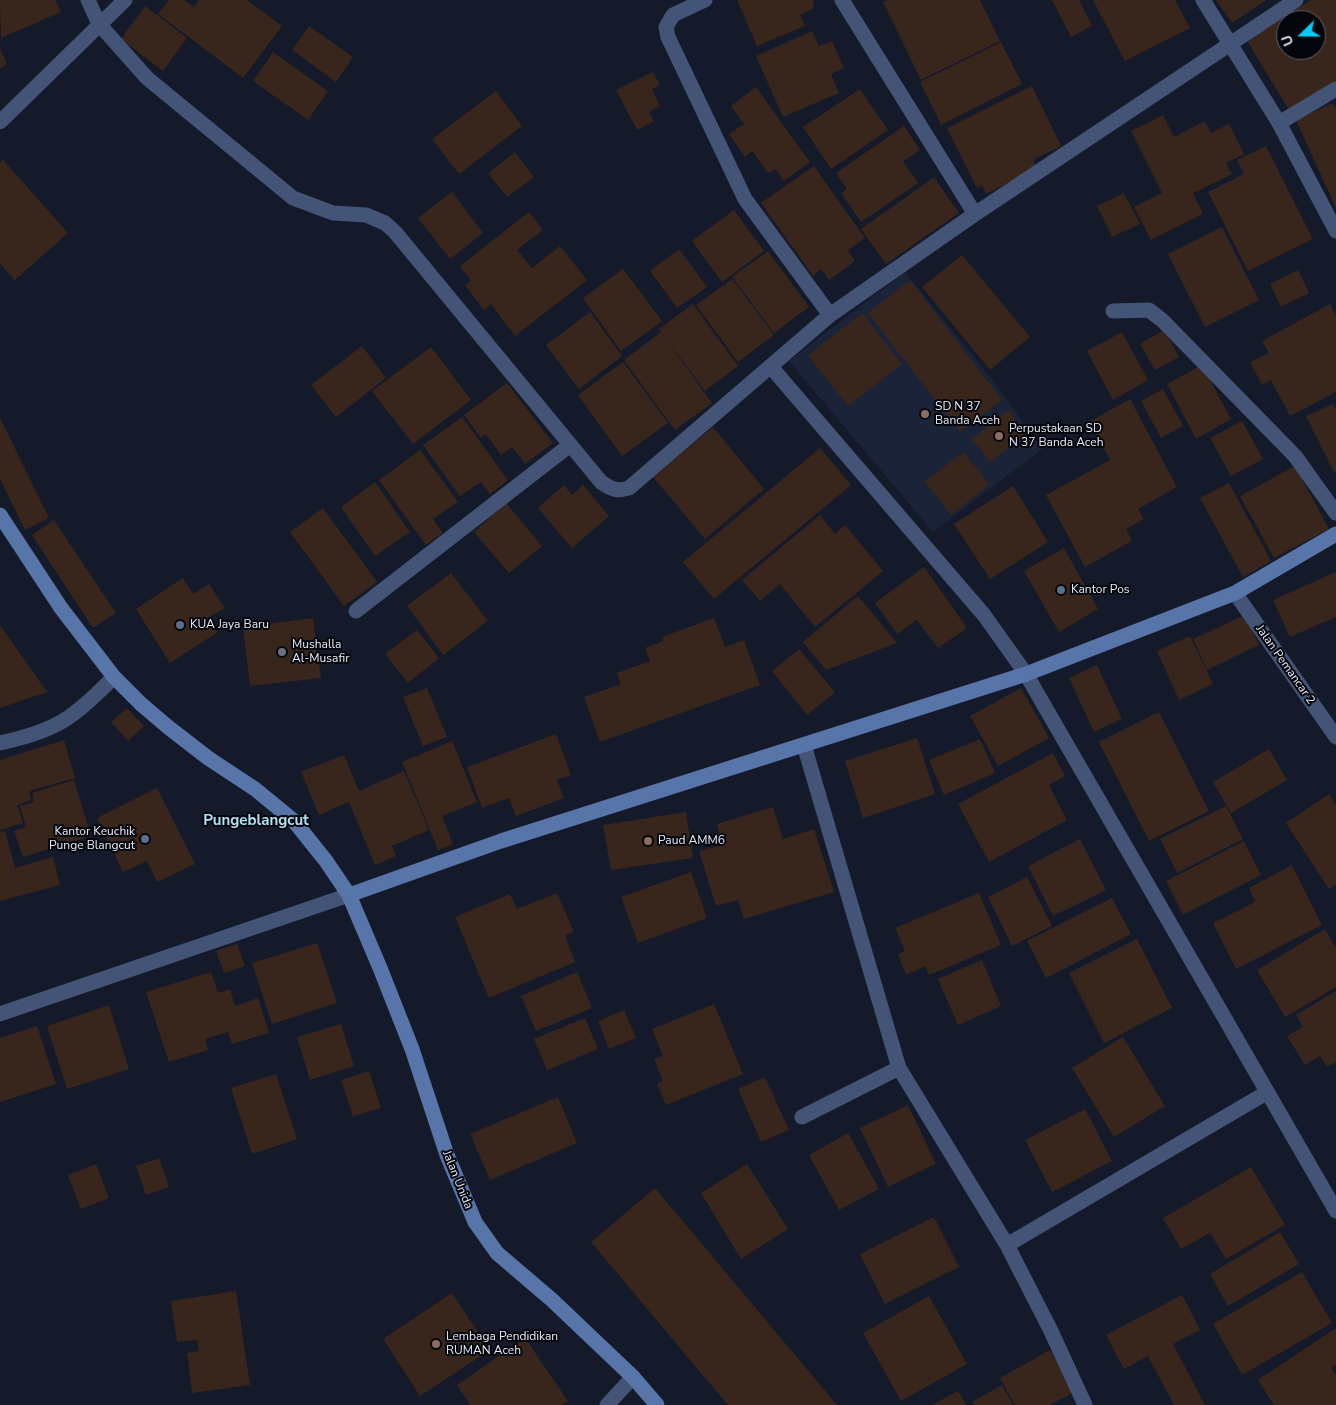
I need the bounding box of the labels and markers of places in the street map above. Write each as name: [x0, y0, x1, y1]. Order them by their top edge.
place label: SD N 37 Banda Aceh: [935, 400, 1000, 428]
marker: SD N 37 Banda Aceh: [919, 408, 931, 420]
place label: Perpustakaan SD N 37 Banda Aceh: [1009, 422, 1103, 450]
marker: Perpustakaan SD N 37 Banda Aceh: [993, 430, 1005, 442]
place label: Kantor Pos: [1071, 583, 1130, 597]
marker: Kantor Pos: [1055, 584, 1067, 596]
place label: KUA Jaya Baru: [190, 618, 269, 632]
marker: KUA Jaya Baru: [174, 619, 186, 631]
place label: Mushalla Al-Musafir: [292, 638, 349, 666]
marker: Mushalla Al-Musafir: [276, 646, 288, 658]
place label: Kantor Keuchik Punge Blangcut: [49, 825, 135, 853]
marker: Kantor Keuchik Punge Blangcut: [139, 833, 151, 845]
place label: Paud AMM6: [658, 834, 725, 848]
marker: Paud AMM6: [642, 835, 654, 847]
place label: Lembaga Pendidikan RUMAN Aceh: [446, 1330, 558, 1358]
marker: Lembaga Pendidikan RUMAN Aceh: [430, 1338, 442, 1350]

